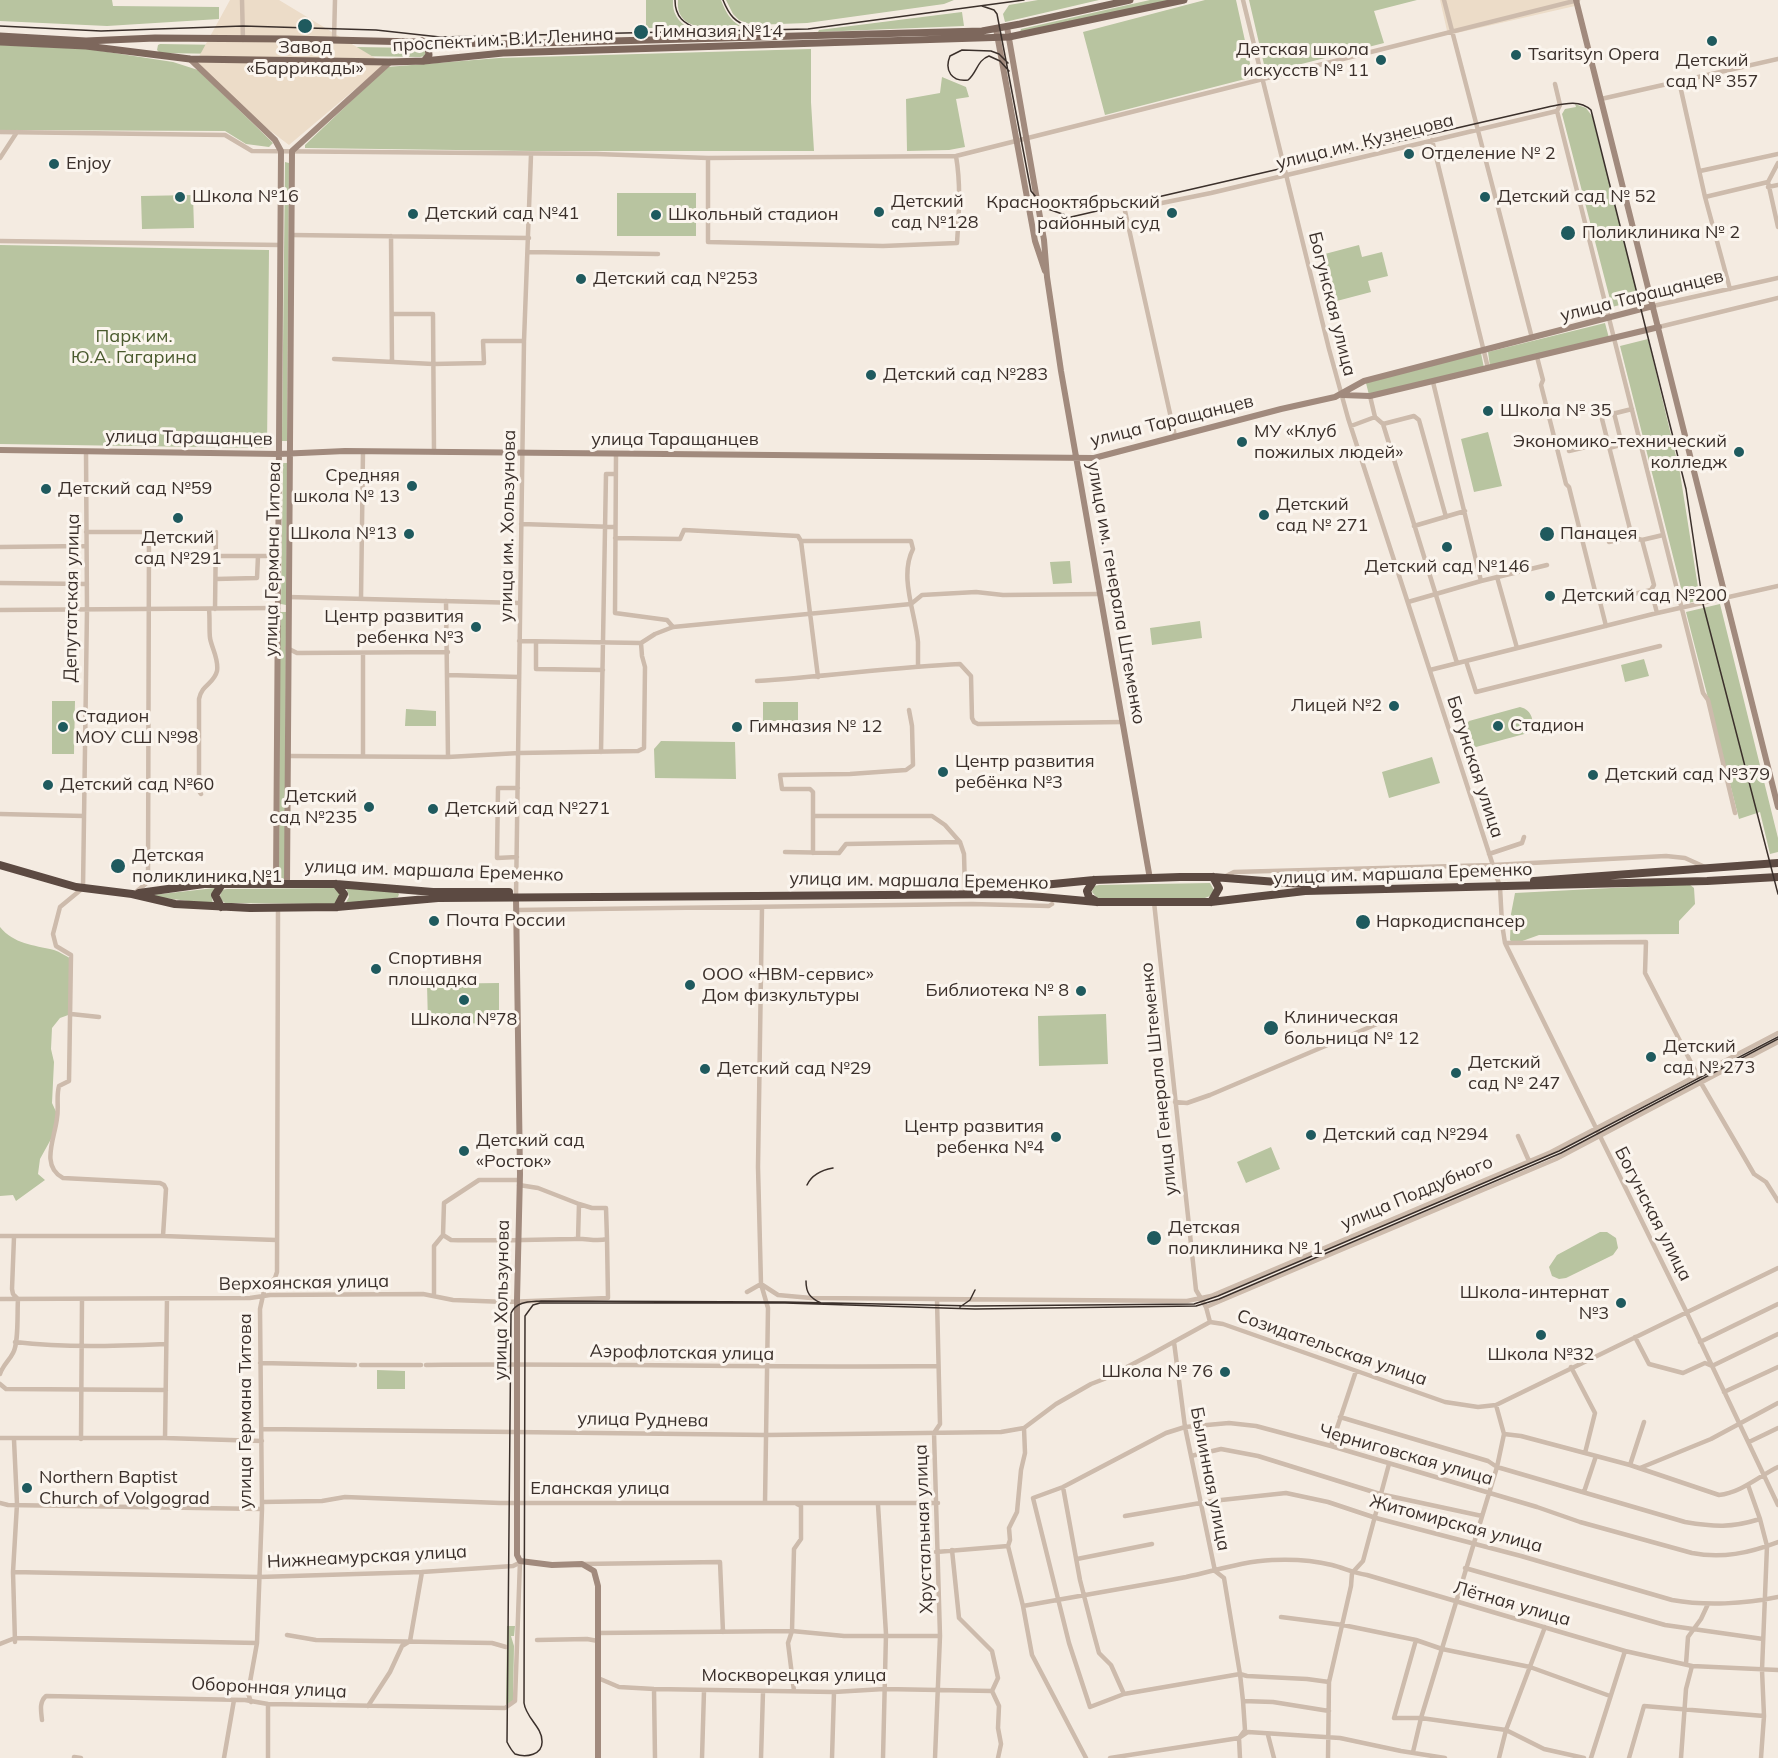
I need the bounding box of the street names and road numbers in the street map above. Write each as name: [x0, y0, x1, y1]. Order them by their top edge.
street label: проспект им. В.И. Ленина: [392, 23, 614, 57]
street label: улица им. Кузнецова: [1274, 109, 1456, 175]
street label: Богунская улица: [1304, 230, 1360, 378]
street label: улица Таращанцев: [1558, 265, 1726, 327]
street label: улица Таращанцев: [1088, 390, 1256, 452]
street label: улица Таращанцев: [105, 426, 273, 450]
street label: улица Таращанцев: [591, 429, 759, 451]
street label: улица им. Хользунова: [496, 430, 520, 622]
street label: улица им. генерала Штеменко: [1082, 460, 1150, 726]
street label: улица Германа Титова: [260, 461, 286, 657]
street label: Депутатская улица: [60, 513, 84, 683]
street label: Богунская улица: [1442, 693, 1508, 841]
street label: улица им. маршала Еременко: [304, 856, 564, 886]
street label: улица им. маршала Еременко: [1273, 859, 1533, 889]
street label: улица им. маршала Еременко: [789, 868, 1049, 894]
street label: улица Генерала Штеменко: [1136, 961, 1182, 1197]
street label: Богунская улица: [1610, 1143, 1696, 1285]
street label: улица Поддубного: [1338, 1151, 1496, 1235]
street label: улица Хользунова: [490, 1219, 514, 1381]
street label: Верхоянская улица: [219, 1271, 389, 1295]
street label: Созидательская улица: [1234, 1305, 1430, 1391]
street label: улица Германа Титова: [235, 1313, 257, 1509]
street label: Аэрофлотская улица: [589, 1341, 775, 1365]
street label: Былинная улица: [1185, 1405, 1235, 1553]
street label: улица Руднева: [577, 1408, 709, 1432]
street label: Черниговская улица: [1316, 1420, 1496, 1490]
street label: Хрустальная улица: [910, 1444, 938, 1614]
street label: Еланская улица: [530, 1478, 670, 1500]
street label: Житомирская улица: [1367, 1491, 1545, 1557]
street label: Нижнеамурская улица: [266, 1541, 468, 1573]
street label: Лётная улица: [1451, 1577, 1573, 1631]
street label: Москворецкая улица: [702, 1665, 886, 1687]
street label: Оборонная улица: [191, 1673, 347, 1703]

